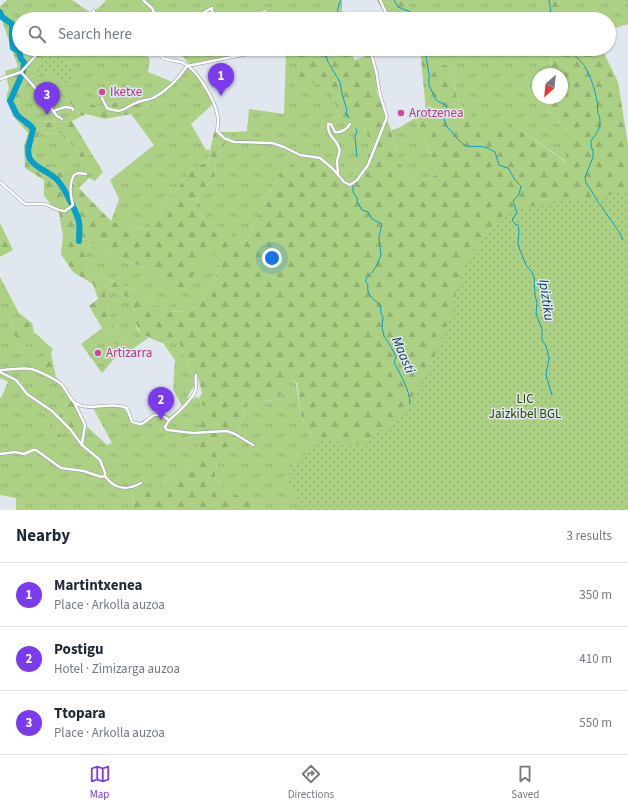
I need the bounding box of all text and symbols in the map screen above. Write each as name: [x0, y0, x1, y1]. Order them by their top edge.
search box: [12, 12, 616, 56]
icon: search: [26, 23, 48, 45]
text: Search here: [58, 24, 132, 45]
pin: 1: [208, 63, 234, 96]
north arrow: [532, 68, 568, 104]
pin: 3: [34, 82, 60, 115]
place label: Iketxe: [110, 83, 142, 101]
marker: Iketxe: [97, 87, 107, 97]
place label: Arotzenea: [409, 104, 463, 122]
marker: Arotzenea: [396, 108, 406, 118]
your location: [262, 248, 282, 268]
water label: Ipiztiku: [533, 278, 559, 322]
water label: Maasti: [386, 333, 420, 377]
place label: Artizarra: [106, 344, 152, 362]
marker: Artizarra: [93, 348, 103, 358]
pin: 2: [148, 387, 174, 420]
park label: LIC Jaizkibel BGL: [489, 390, 561, 423]
text: Nearby: [16, 524, 70, 548]
text: 3 results: [567, 527, 612, 545]
text: Martintxenea: [54, 575, 143, 596]
text: 1: [26, 586, 32, 604]
text: 350 m: [579, 586, 612, 604]
text: Place · Arkolla auzoa: [54, 596, 165, 614]
text: Postigu: [54, 639, 104, 660]
text: 2: [26, 650, 32, 668]
text: 410 m: [579, 650, 612, 668]
text: Hotel · Zimizarga auzoa: [54, 660, 180, 678]
text: Ttopara: [54, 703, 106, 724]
text: 3: [26, 714, 32, 732]
text: 550 m: [579, 714, 612, 732]
text: Place · Arkolla auzoa: [54, 724, 165, 742]
tab: Map: [89, 763, 111, 802]
tab: Directions: [288, 763, 334, 802]
tab: Saved: [511, 763, 539, 802]

